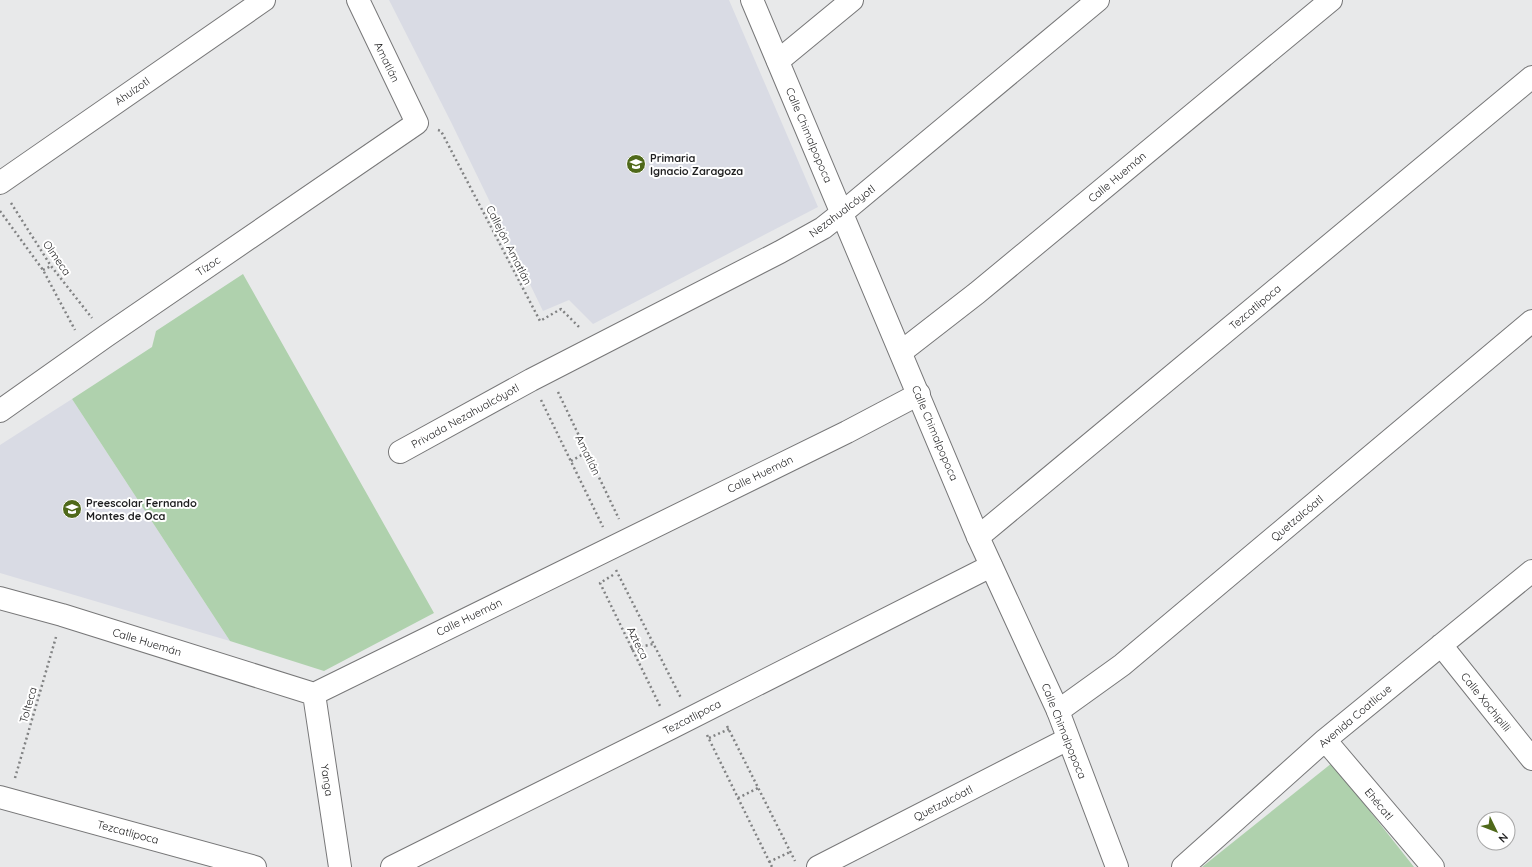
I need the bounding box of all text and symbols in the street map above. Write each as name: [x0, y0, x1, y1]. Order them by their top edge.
street label: Amatlán: [371, 40, 403, 84]
street label: Ahuízotl: [112, 74, 152, 108]
street label: Calle Chimalpopoca: [783, 85, 835, 185]
street label: Calle Huemán: [1085, 149, 1149, 205]
place label: Primaria Ignacio Zaragoza: [650, 151, 743, 178]
school or university icon: Primaria Ignacio Zaragoza: [625, 153, 647, 175]
street label: Nezahualcóyotl: [806, 182, 878, 240]
street label: Callejón Amatlán: [483, 203, 535, 287]
street label: Olmeca: [40, 238, 74, 278]
street label: Tízoc: [193, 253, 223, 279]
street label: Tezcatlipoca: [1226, 281, 1284, 333]
street label: Privada Nezahualcóyotl: [409, 381, 521, 451]
street label: Calle Chimalpopoca: [909, 383, 961, 483]
street label: Amatlán: [572, 433, 604, 477]
street label: Calle Huemán: [725, 452, 795, 496]
street label: Quetzalcóatl: [1268, 492, 1326, 544]
place label: Preescolar Fernando Montes de Oca: [86, 496, 197, 523]
school or university icon: Preescolar Fernando Montes de Oca: [61, 498, 83, 520]
street label: Calle Huemán: [434, 595, 504, 639]
street label: Azteca: [624, 624, 652, 662]
street label: Calle Huemán: [111, 625, 183, 659]
street label: Calle Xochipilli: [1458, 670, 1514, 734]
street label: Calle Chimalpopoca: [1038, 681, 1090, 781]
street label: Avenida Coatlicue: [1316, 681, 1394, 751]
street label: Tolteca: [16, 685, 40, 725]
street label: Tezcatlipoca: [661, 696, 723, 738]
street label: Yanga: [318, 763, 336, 797]
street label: Quetzalcóatl: [911, 782, 975, 824]
street label: Ehécatl: [1362, 785, 1396, 823]
north arrow: [1476, 811, 1516, 851]
street label: Tezcatlipoca: [96, 817, 160, 847]
text: N: [1495, 830, 1511, 846]

